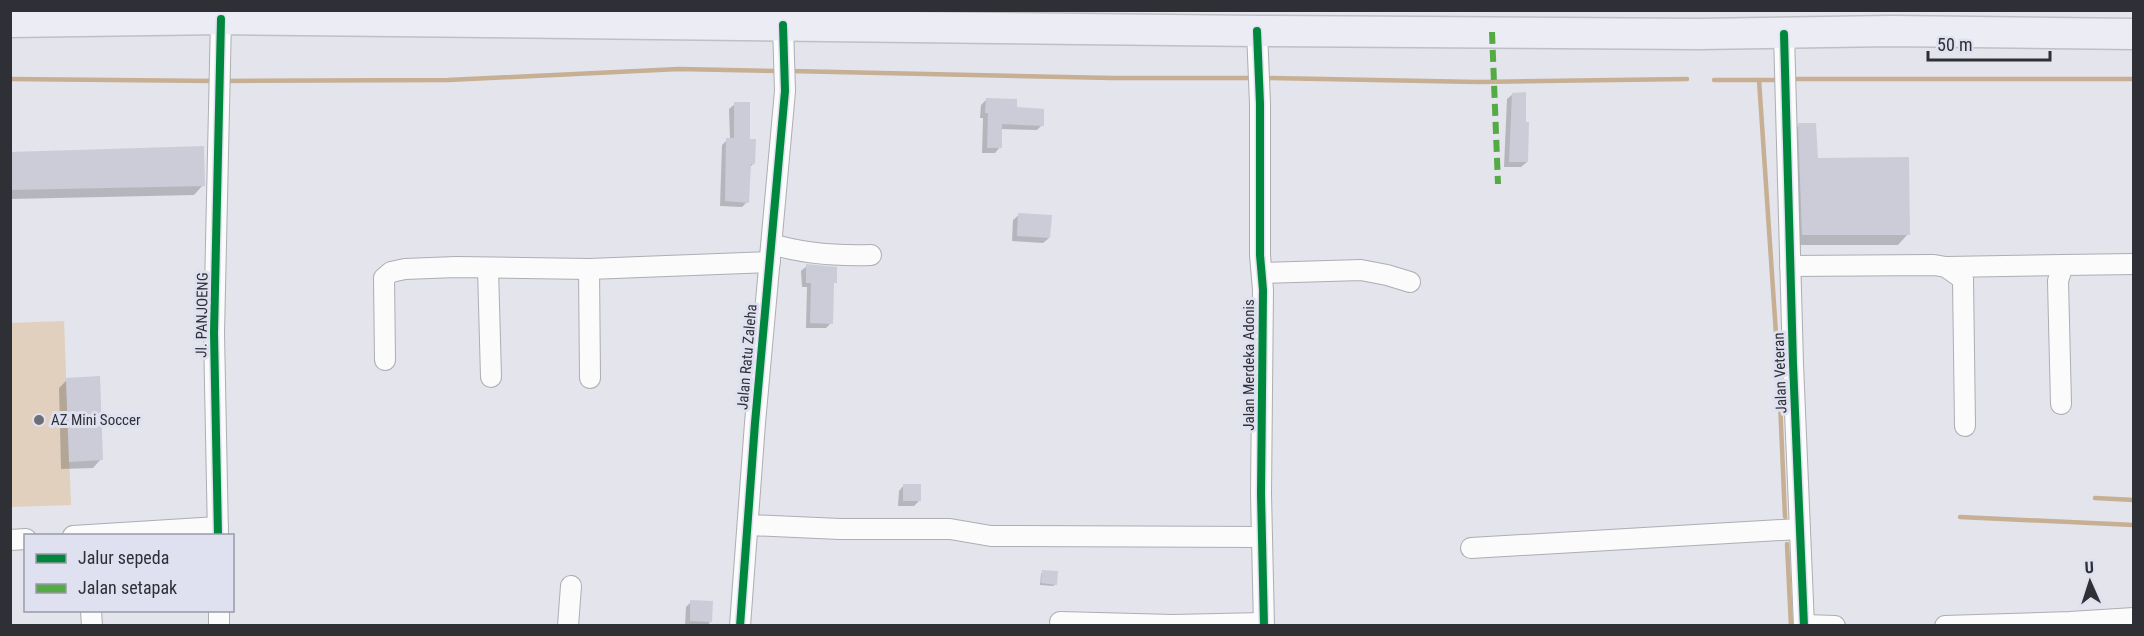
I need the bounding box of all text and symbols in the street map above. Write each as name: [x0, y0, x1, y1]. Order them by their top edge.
scale bar: [1928, 24, 2050, 62]
text: 50 m: [1937, 34, 1972, 55]
street label: Jl. PANJOENG: [192, 272, 212, 358]
street label: Jalan Merdeka Adonis: [1240, 299, 1258, 431]
street label: Jalan Ratu Zaleha: [733, 303, 761, 411]
street label: Jalan Veteran: [1770, 332, 1790, 414]
place label: AZ Mini Soccer: [51, 411, 141, 429]
marker: AZ Mini Soccer: [32, 413, 46, 427]
legend: [24, 534, 234, 612]
text: Jalur sepeda: [78, 547, 169, 568]
north arrow: [2060, 552, 2120, 612]
text: U: [2084, 558, 2094, 577]
text: Jalan setapak: [78, 577, 177, 598]

